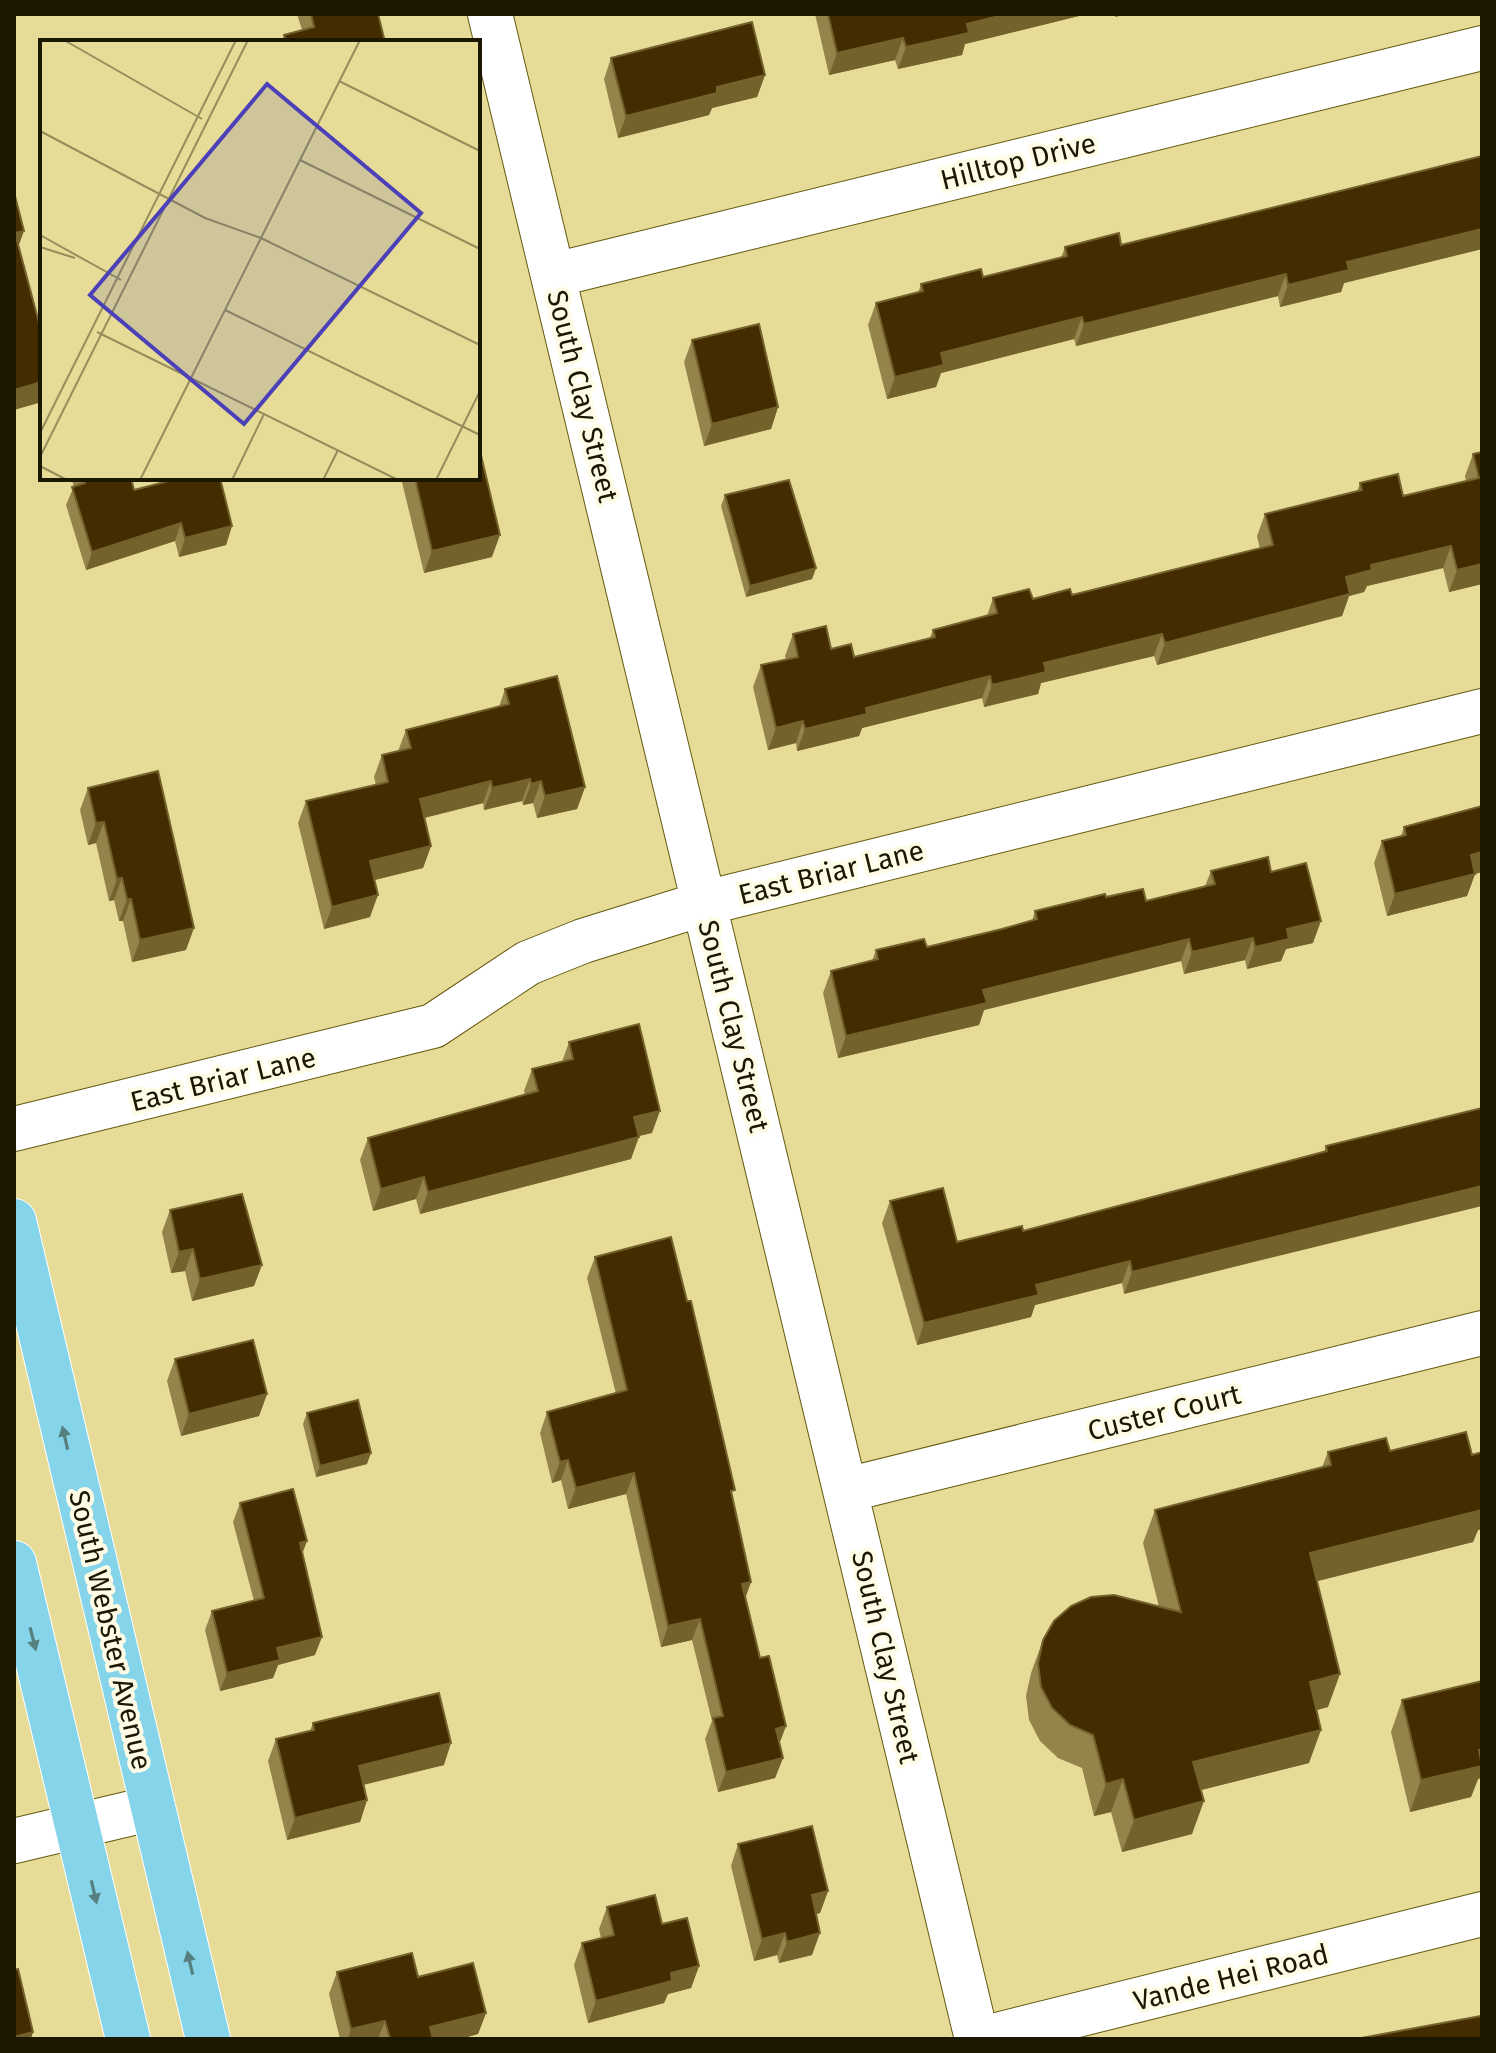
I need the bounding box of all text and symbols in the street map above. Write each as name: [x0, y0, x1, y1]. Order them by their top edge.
inset map: [40, 40, 480, 480]
street label: Hilltop Drive: [937, 126, 1099, 197]
street label: South Clay Street: [540, 287, 625, 506]
street label: East Briar Lane: [735, 833, 927, 911]
street label: South Clay Street: [691, 917, 776, 1136]
street label: East Briar Lane: [127, 1040, 319, 1118]
street label: Custer Court: [1084, 1377, 1245, 1447]
one-way arrow: [58, 1425, 71, 1450]
street label: South Webster Avenue: [62, 1487, 159, 1773]
street label: South Clay Street: [845, 1548, 926, 1768]
one-way arrow: [27, 1626, 39, 1651]
one-way arrow: [88, 1879, 101, 1904]
street label: Vande Hei Road: [1130, 1937, 1332, 2018]
one-way arrow: [183, 1950, 195, 1975]

